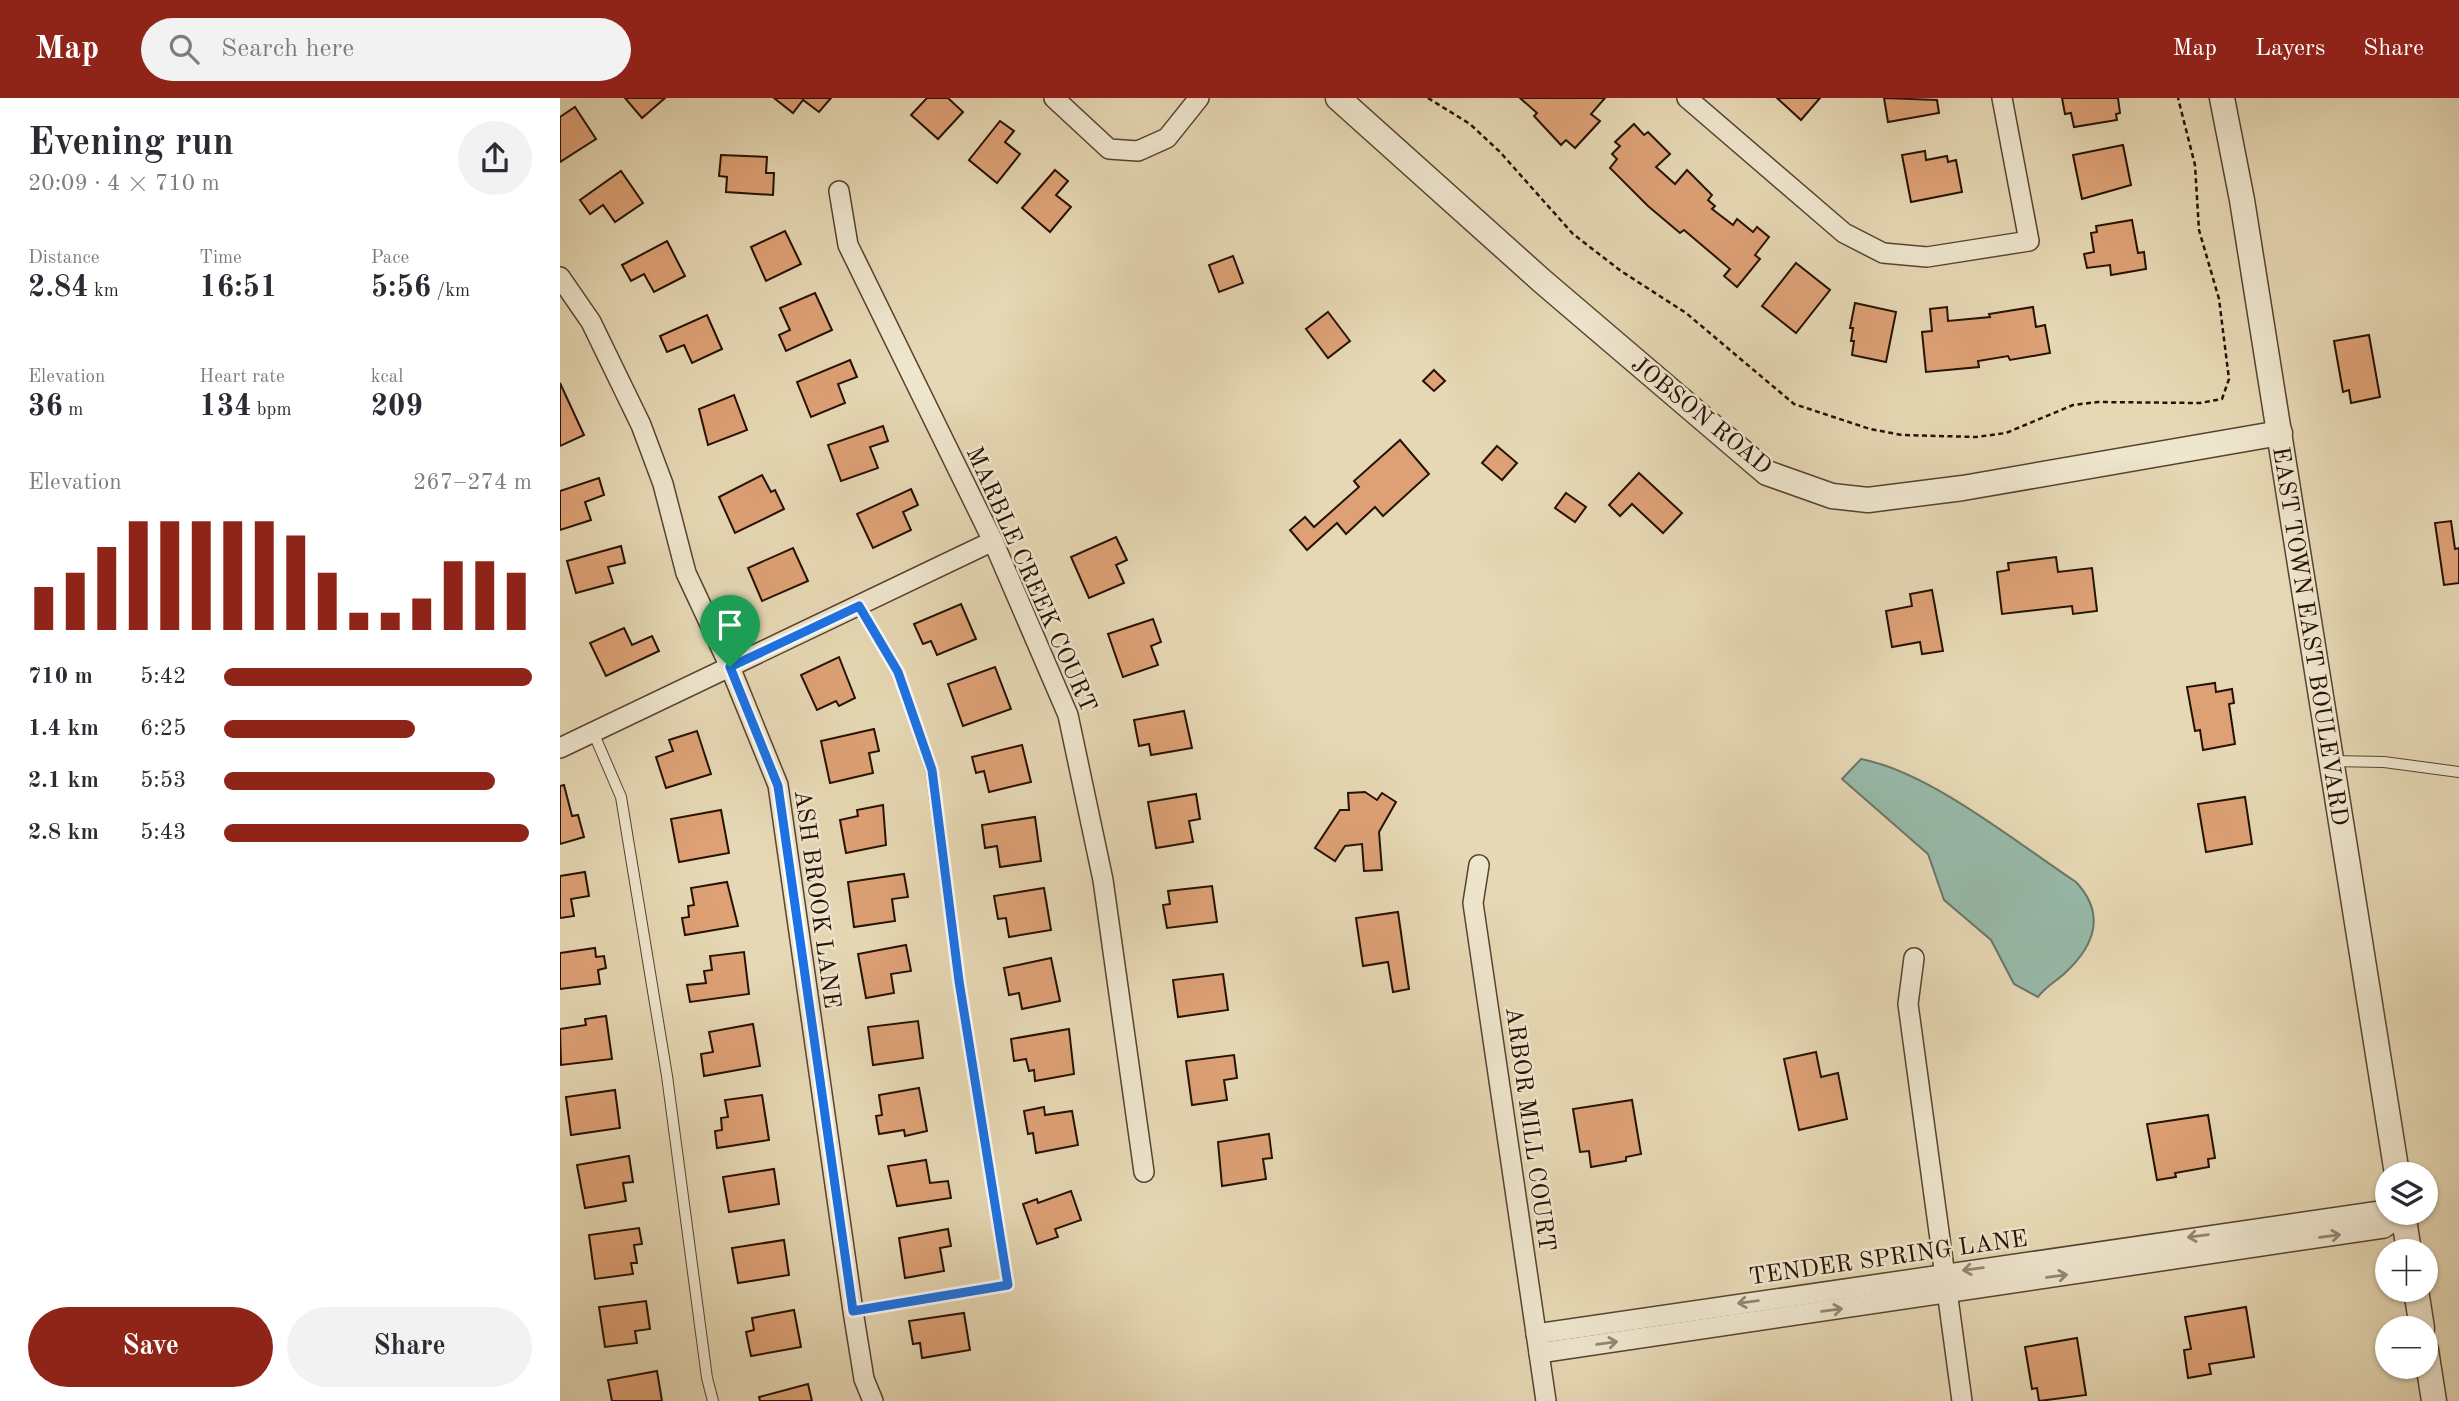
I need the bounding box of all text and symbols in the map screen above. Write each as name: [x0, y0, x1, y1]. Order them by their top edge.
search box: [141, 18, 631, 81]
icon: search: [165, 30, 203, 68]
text: Map: [35, 33, 99, 66]
text: Search here: [221, 36, 354, 62]
text: Map: [2173, 37, 2217, 61]
text: Layers: [2255, 37, 2325, 61]
text: Share: [2363, 37, 2424, 61]
button: share: [458, 121, 532, 195]
text: Evening run: [28, 125, 234, 163]
text: 20:09 · 4 × 710 m: [28, 172, 220, 195]
text: Distance: [28, 249, 100, 268]
text: Time: [199, 249, 242, 268]
text: Pace: [371, 249, 409, 268]
text: 2.84: [28, 273, 89, 303]
text: 16:51: [199, 273, 277, 303]
text: 5:56: [371, 273, 431, 303]
text: km: [89, 282, 119, 301]
text: /km: [431, 282, 470, 301]
street label: JOBSON ROAD: [1626, 353, 1775, 480]
text: Elevation: [28, 368, 105, 387]
text: Heart rate: [199, 368, 285, 387]
text: kcal: [371, 368, 403, 387]
text: 36: [28, 392, 63, 422]
text: 134: [199, 392, 252, 422]
text: 209: [371, 392, 423, 422]
text: m: [63, 401, 83, 420]
text: bpm: [252, 401, 292, 420]
street label: MARBLE CREEK COURT: [961, 443, 1100, 716]
street label: EAST TOWN EAST BOULEVARD: [2267, 445, 2351, 828]
text: Elevation: [28, 471, 122, 494]
text: 267–274 m: [413, 471, 532, 494]
pin: [700, 595, 760, 667]
icon: arrive: [711, 606, 749, 644]
text: 710 m: [28, 665, 93, 688]
text: 5:42: [140, 665, 186, 688]
text: 1.4 km: [28, 717, 99, 740]
text: 6:25: [140, 717, 186, 740]
text: 2.1 km: [28, 769, 99, 792]
text: 5:53: [140, 769, 186, 792]
street label: ASH BROOK LANE: [789, 788, 843, 1010]
text: 2.8 km: [28, 821, 99, 844]
text: 5:43: [140, 821, 186, 844]
street label: ARBOR MILL COURT: [1500, 1006, 1558, 1253]
map controls: [2375, 1162, 2438, 1379]
button: layers: [2375, 1162, 2438, 1225]
street label: TENDER SPRING LANE: [1747, 1228, 2029, 1290]
one-way arrow: [2188, 1229, 2210, 1242]
one-way arrow: [2318, 1229, 2341, 1242]
button: +: [2375, 1239, 2438, 1302]
one-way arrow: [1963, 1263, 1985, 1276]
one-way arrow: [2045, 1269, 2068, 1282]
one-way arrow: [1738, 1296, 1760, 1309]
one-way arrow: [1820, 1303, 1843, 1316]
button: Save: [28, 1307, 273, 1387]
button: Share: [287, 1307, 532, 1387]
button: −: [2375, 1316, 2438, 1379]
one-way arrow: [1595, 1336, 1618, 1349]

